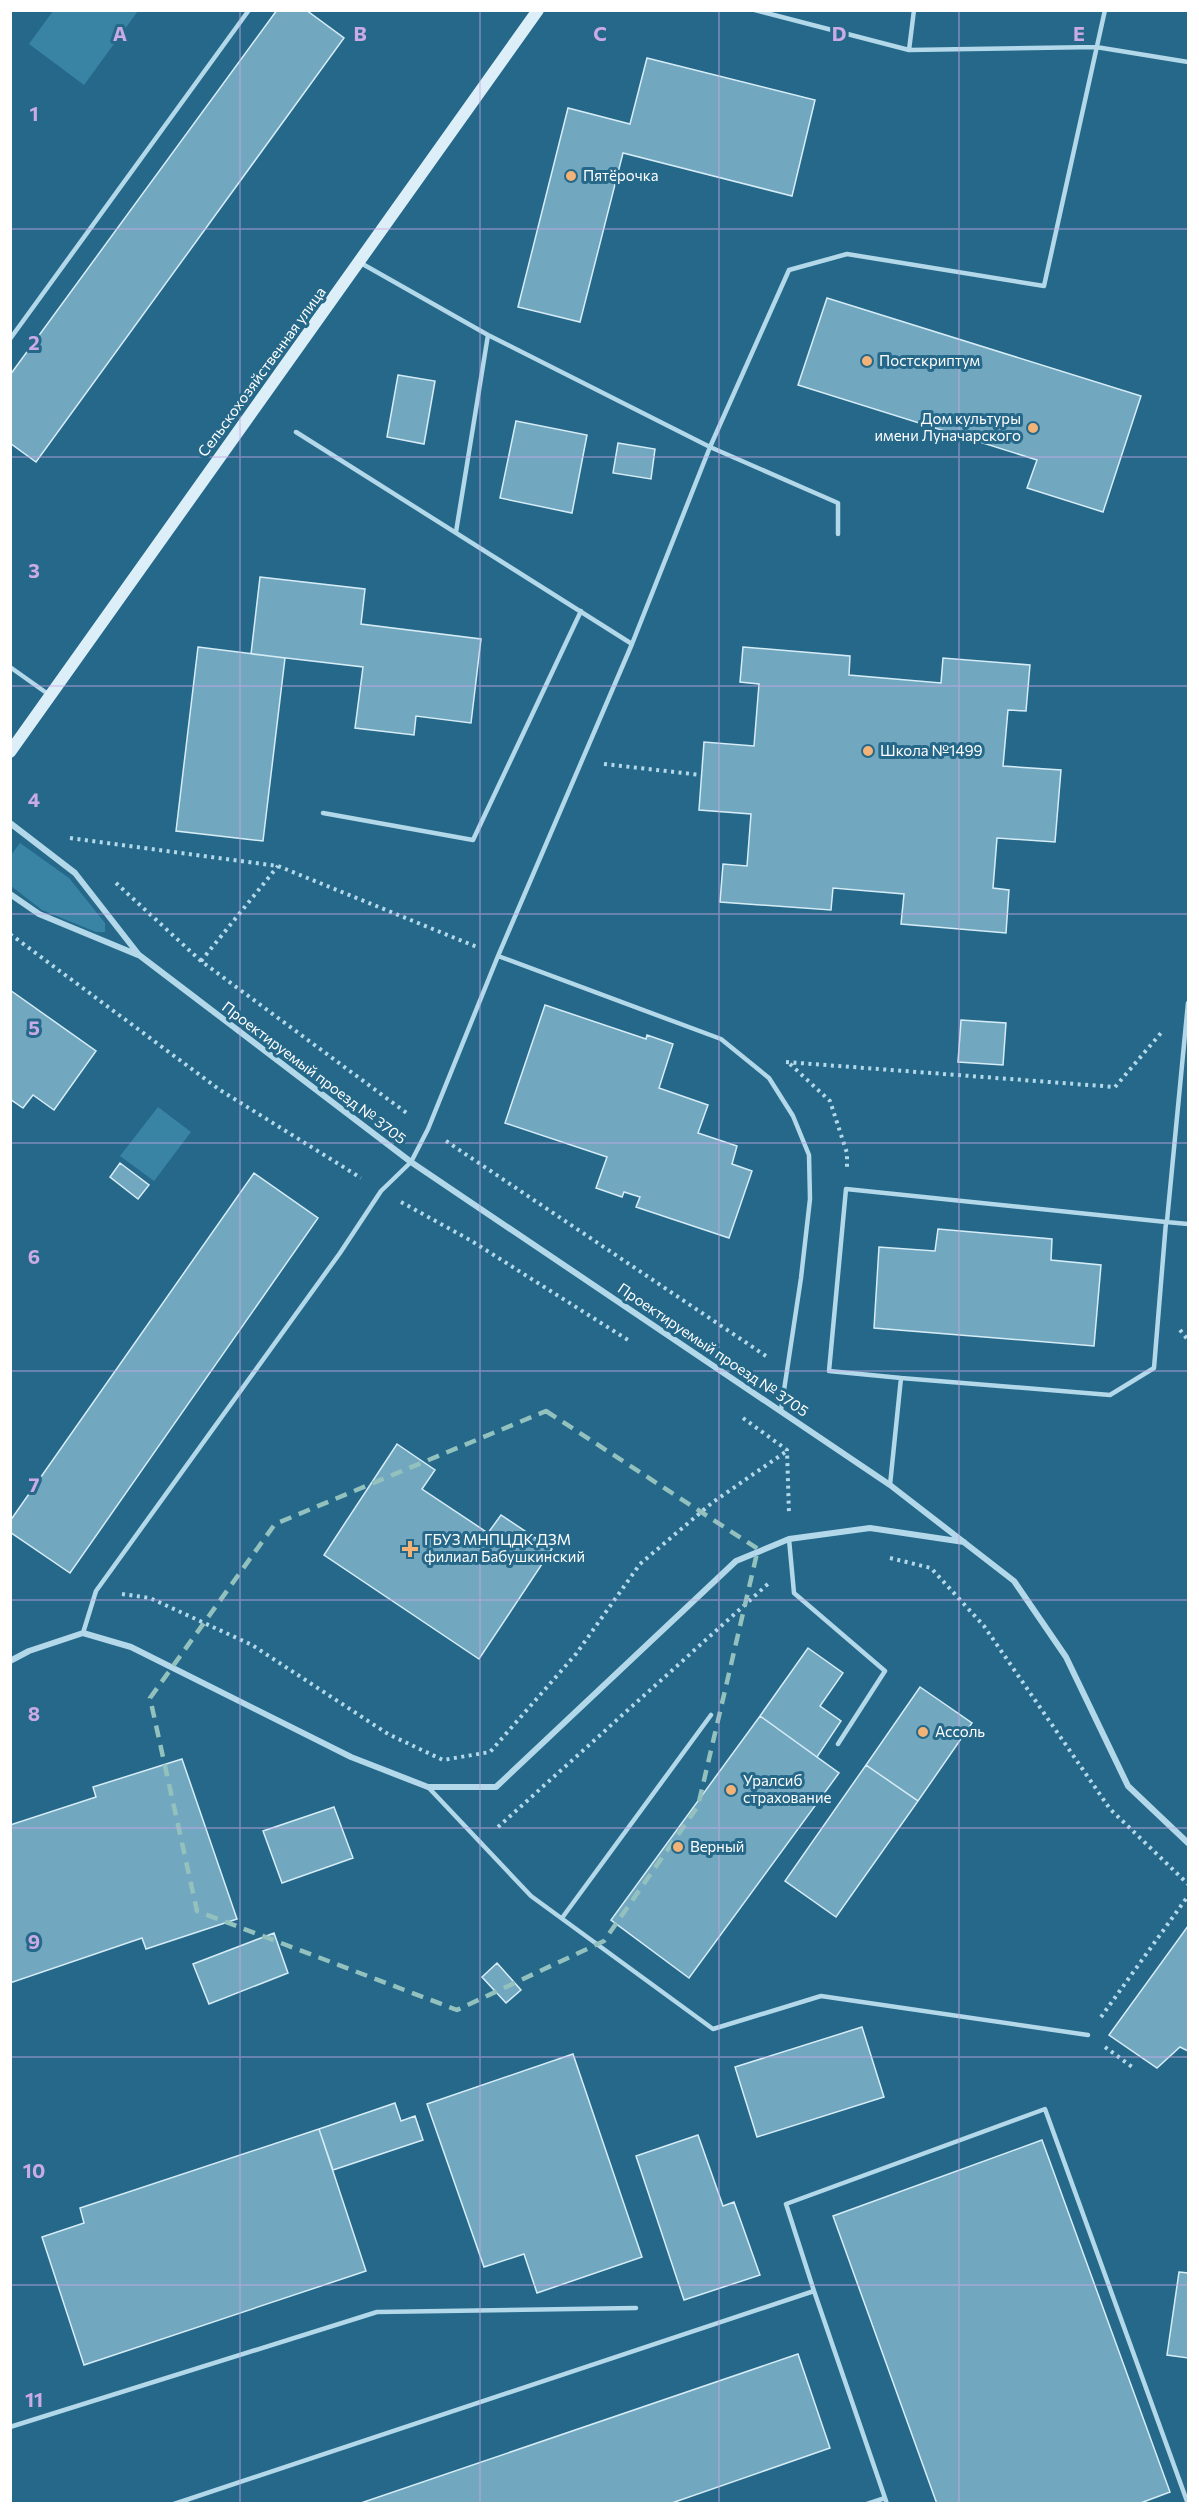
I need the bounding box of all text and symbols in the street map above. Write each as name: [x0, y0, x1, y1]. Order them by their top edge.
text: A: [113, 21, 127, 45]
text: B: [353, 21, 367, 45]
text: C: [593, 21, 607, 45]
text: D: [832, 21, 846, 45]
text: E: [1073, 21, 1085, 45]
text: 1: [29, 101, 39, 125]
place label: Пятёрочка: [583, 166, 658, 184]
marker: Пятёрочка: [564, 169, 578, 183]
street label: Сельскохозяйственная улица: [193, 283, 329, 460]
text: 2: [28, 330, 40, 354]
place label: Постскриптум: [879, 351, 980, 369]
marker: Постскриптум: [860, 354, 874, 368]
place label: Дом культуры имени Луначарского: [874, 409, 1021, 444]
marker: Дом культуры имени Луначарского: [1026, 421, 1040, 435]
text: 3: [28, 558, 40, 582]
place label: Школа №1499: [880, 741, 983, 759]
marker: Школа №1499: [861, 744, 875, 758]
text: 4: [28, 787, 40, 811]
street label: Проектируемый проезд № 3705: [219, 997, 410, 1147]
text: 5: [28, 1015, 40, 1039]
text: 6: [28, 1244, 40, 1268]
street label: Проектируемый проезд № 3705: [615, 1279, 812, 1420]
text: 7: [29, 1472, 40, 1496]
place label: ГБУЗ МНПЦДК ДЗМ филиал Бабушкинский: [424, 1530, 585, 1565]
marker: ГБУЗ МНПЦДК ДЗМ филиал Бабушкинский: [401, 1540, 419, 1558]
text: 8: [28, 1701, 40, 1725]
place label: Ассоль: [935, 1722, 985, 1740]
marker: Ассоль: [916, 1725, 930, 1739]
place label: Уралсиб страхование: [743, 1771, 832, 1806]
marker: Уралсиб страхование: [724, 1783, 738, 1797]
place label: Верный: [690, 1837, 744, 1855]
marker: Верный: [671, 1840, 685, 1854]
text: 9: [28, 1929, 40, 1953]
text: 10: [23, 2158, 45, 2182]
text: 11: [25, 2387, 43, 2411]

